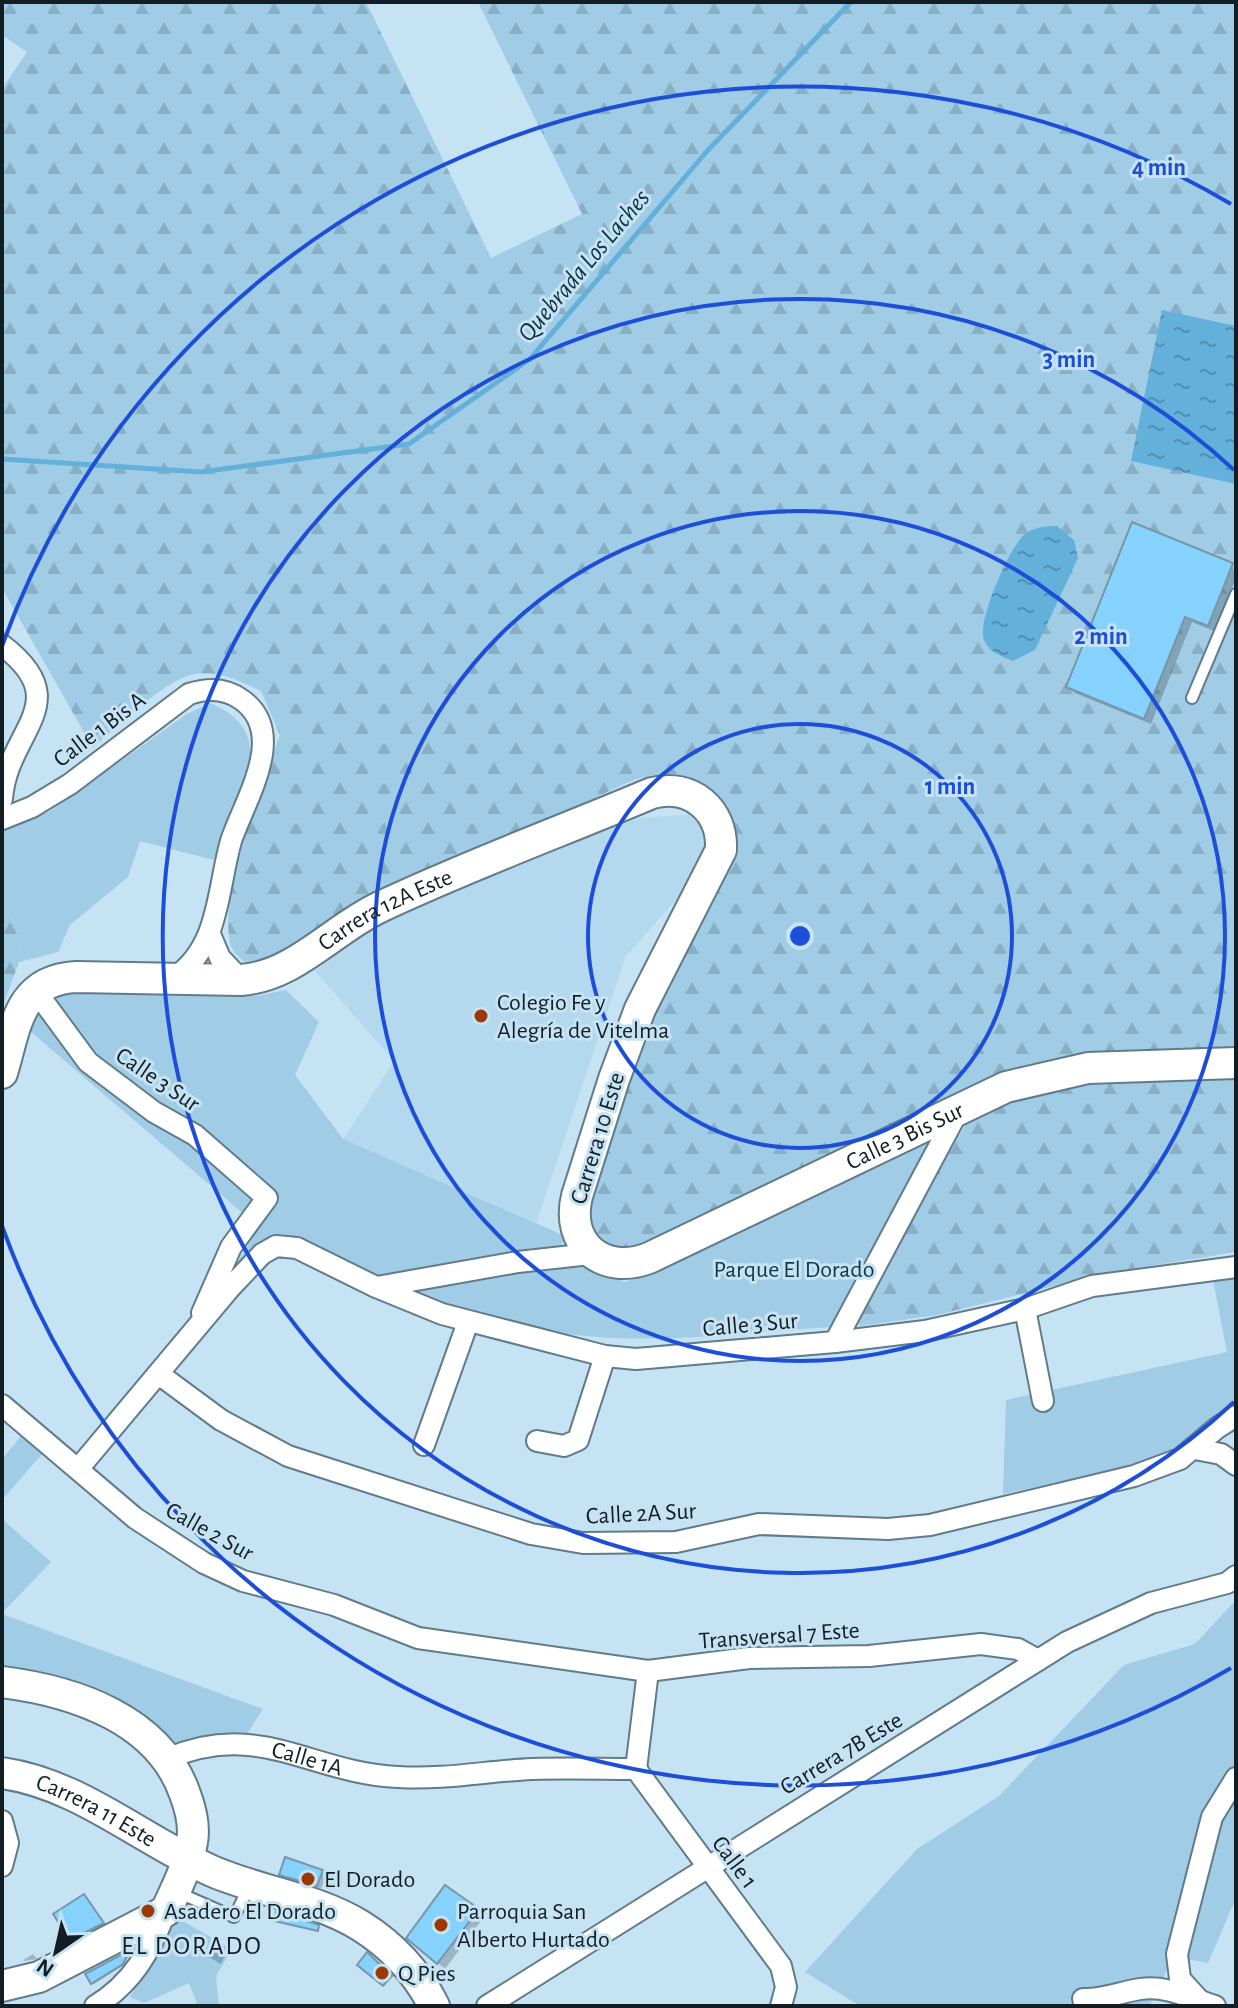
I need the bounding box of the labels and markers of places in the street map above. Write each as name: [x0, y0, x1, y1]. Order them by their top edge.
centre of rings: [786, 922, 814, 950]
place label: Colegio Fe y Alegría de Vitelma: [497, 991, 669, 1043]
marker: Colegio Fe y Alegría de Vitelma: [472, 1007, 490, 1025]
place label: El Dorado: [324, 1868, 415, 1892]
marker: El Dorado: [299, 1870, 317, 1888]
place label: Asadero El Dorado: [164, 1900, 336, 1924]
place label: Parroquia San Alberto Hurtado: [457, 1900, 610, 1952]
marker: Asadero El Dorado: [139, 1902, 157, 1920]
marker: Parroquia San Alberto Hurtado: [432, 1916, 450, 1934]
place label: Q Pies: [398, 1962, 456, 1986]
marker: Q Pies: [373, 1964, 391, 1982]

